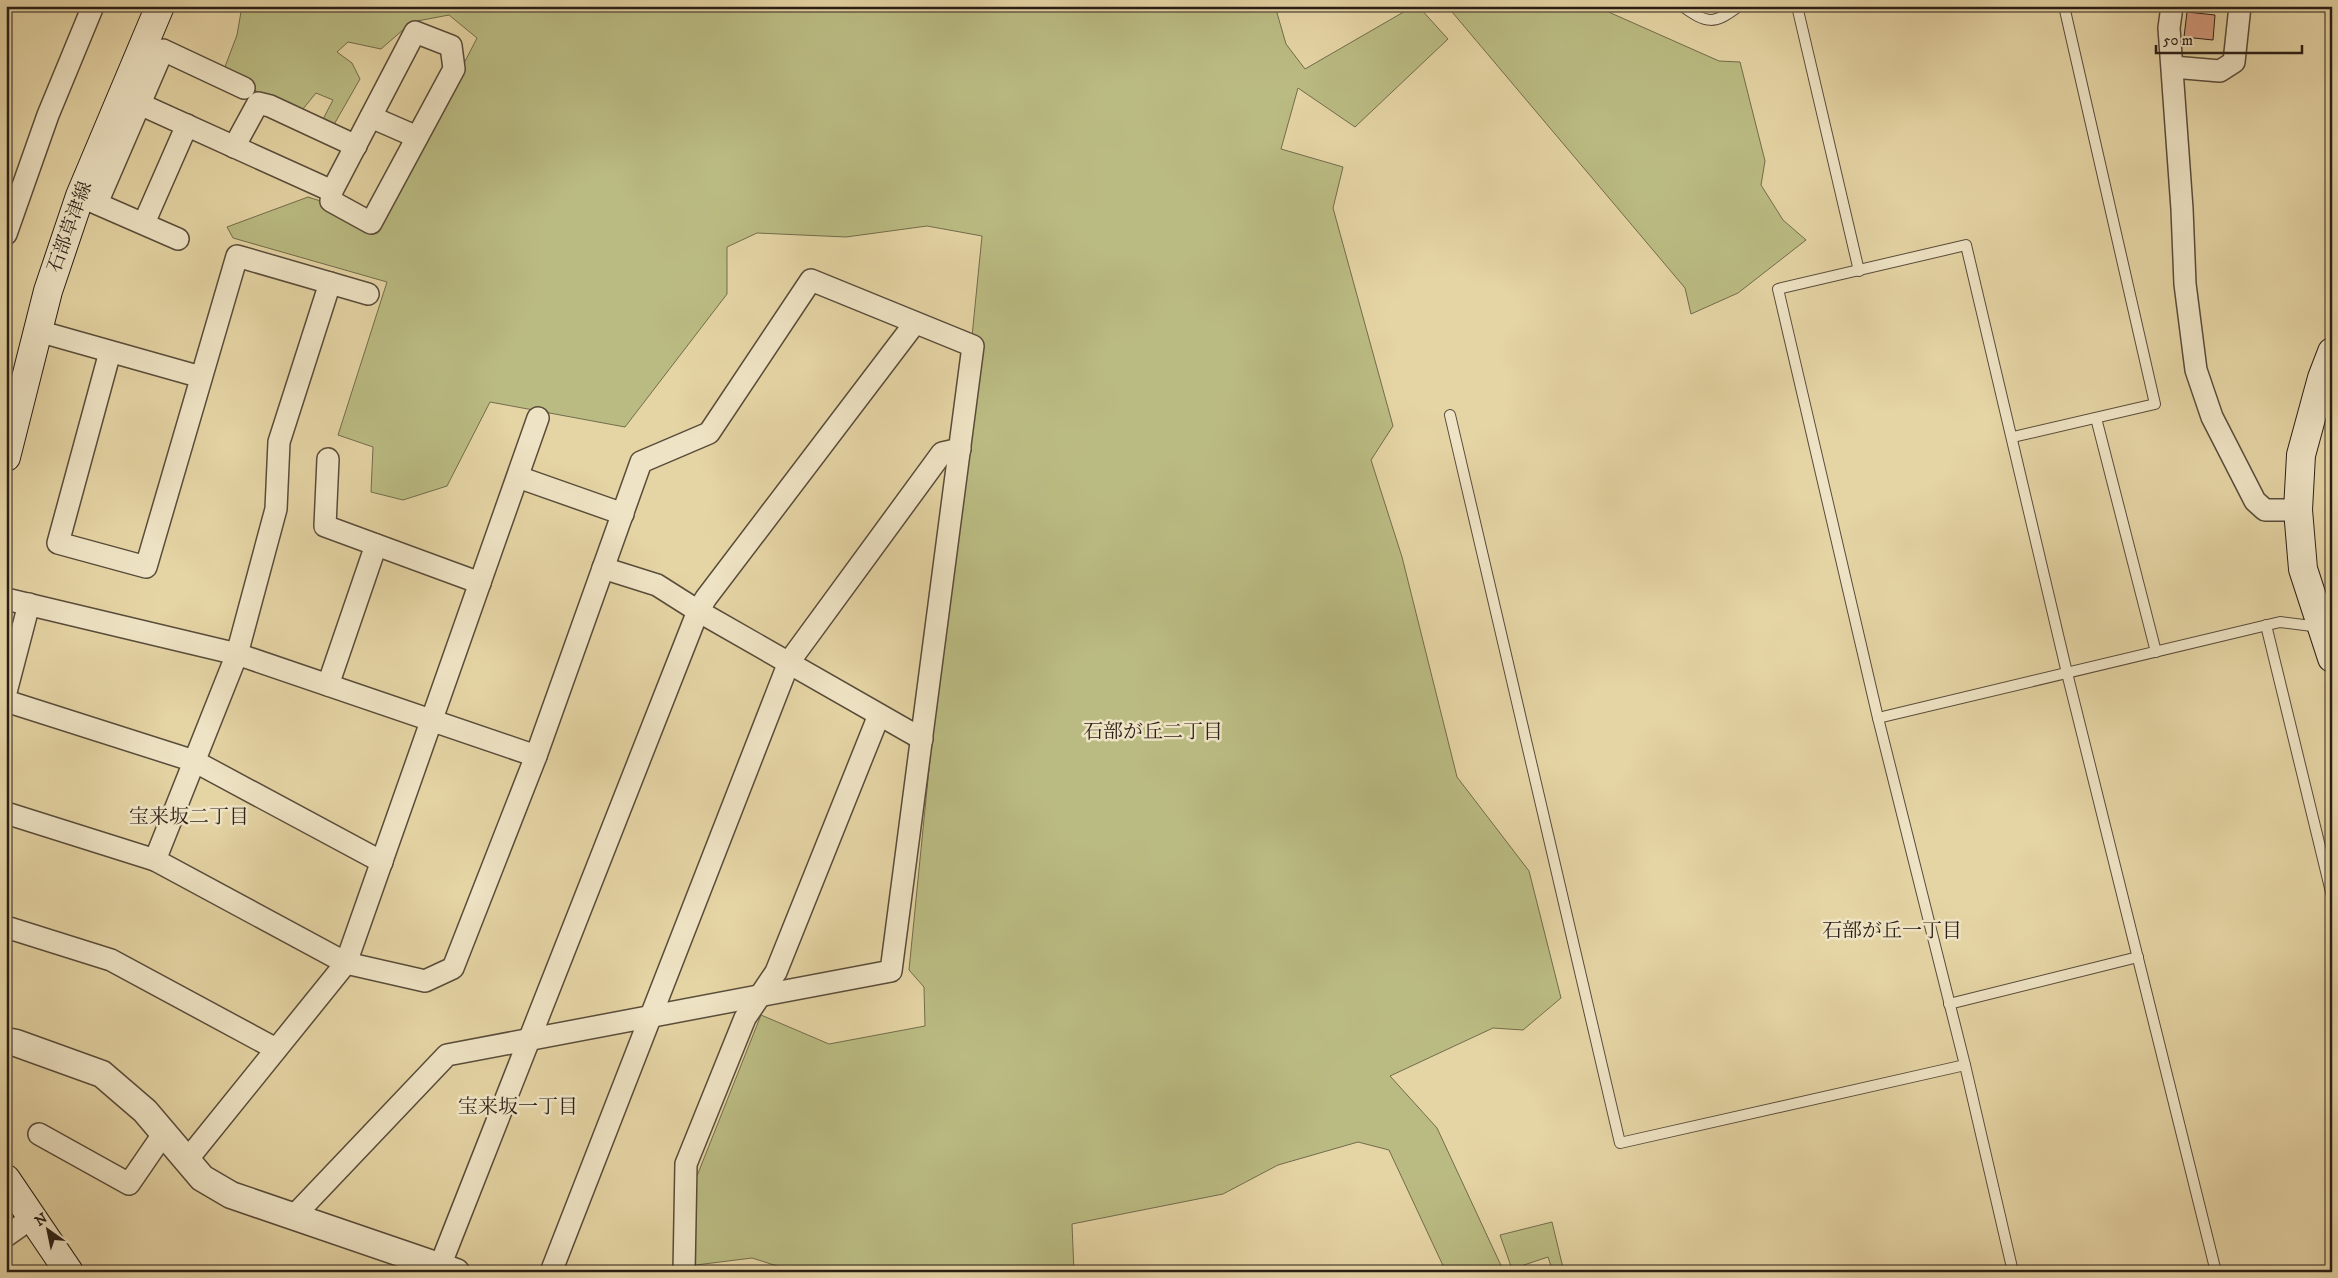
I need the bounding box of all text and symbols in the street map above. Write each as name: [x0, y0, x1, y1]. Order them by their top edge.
scale bar: [2156, 22, 2302, 54]
text: 50 m: [2163, 31, 2193, 50]
street label: 石部草津線: [43, 178, 97, 276]
district label: 石部が丘二丁目: [1083, 720, 1223, 745]
district label: 宝来坂二丁目: [129, 805, 249, 830]
district label: 石部が丘一丁目: [1822, 919, 1962, 944]
district label: 宝来坂一丁目: [458, 1095, 578, 1120]
north arrow: [22, 1206, 72, 1256]
text: N: [32, 1209, 52, 1231]

